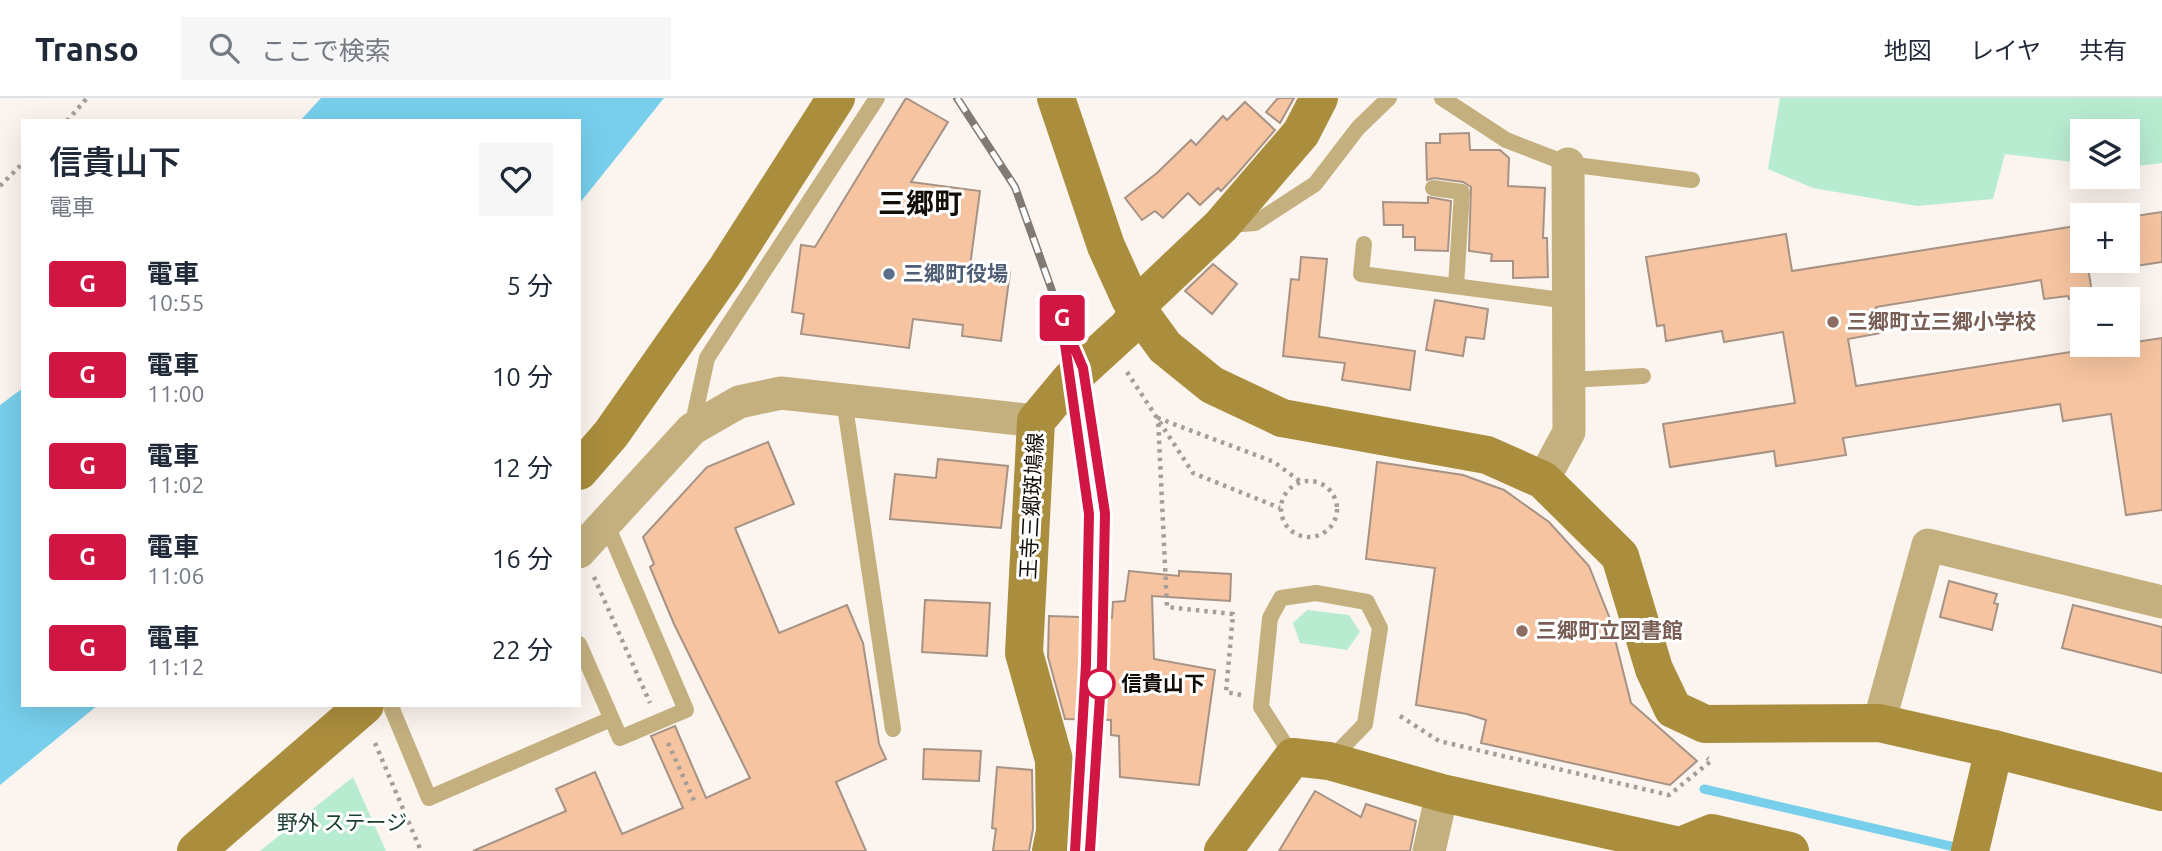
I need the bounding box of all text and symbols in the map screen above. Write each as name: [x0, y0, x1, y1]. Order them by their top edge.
search box: [181, 17, 671, 80]
icon: search: [205, 29, 243, 67]
text: Transo: [35, 30, 139, 67]
text: ここで検索: [261, 36, 391, 65]
text: 地図: [1884, 37, 1932, 64]
text: レイヤ: [1970, 37, 2041, 64]
text: 共有: [2079, 37, 2127, 64]
map controls: [2070, 119, 2140, 357]
button: layers: [2070, 119, 2140, 189]
button: heart: [479, 142, 553, 216]
text: 信貴山下: [49, 143, 181, 180]
district label: 三郷町: [878, 187, 962, 218]
text: 電車: [49, 194, 95, 219]
button: +: [2070, 203, 2140, 273]
text: 電車: [147, 259, 199, 288]
place label: 三郷町役場: [903, 261, 1008, 285]
marker: 三郷町役場: [881, 266, 897, 282]
text: G: [79, 270, 96, 297]
text: 5 分: [506, 271, 553, 300]
button: −: [2070, 287, 2140, 357]
text: 10:55: [147, 290, 205, 315]
line badge: G: [1039, 295, 1085, 341]
text: G: [1054, 304, 1070, 331]
place label: 三郷町立三郷小学校: [1847, 309, 2036, 333]
marker: 三郷町立三郷小学校: [1825, 314, 1841, 330]
text: 電車: [147, 350, 199, 379]
text: G: [79, 361, 96, 388]
text: 10 分: [492, 362, 553, 391]
text: 11:00: [147, 381, 205, 406]
street label: 王寺三郷斑鳩線: [1015, 432, 1047, 580]
text: 電車: [147, 441, 199, 470]
text: G: [79, 452, 96, 479]
text: 12 分: [492, 453, 553, 482]
text: 11:02: [147, 472, 205, 497]
text: 電車: [147, 532, 199, 561]
text: G: [79, 543, 96, 570]
text: 16 分: [492, 544, 553, 573]
text: 11:06: [147, 563, 205, 588]
place label: 三郷町立図書館: [1536, 618, 1683, 642]
text: 電車: [147, 623, 199, 652]
marker: 三郷町立図書館: [1514, 623, 1530, 639]
text: G: [79, 634, 96, 661]
text: 22 分: [492, 635, 553, 664]
text: 11:12: [147, 654, 205, 679]
marker: 信貴山下: [1085, 669, 1115, 699]
place label: 信貴山下: [1121, 671, 1205, 695]
park label: 野外 ステージ: [277, 810, 407, 834]

